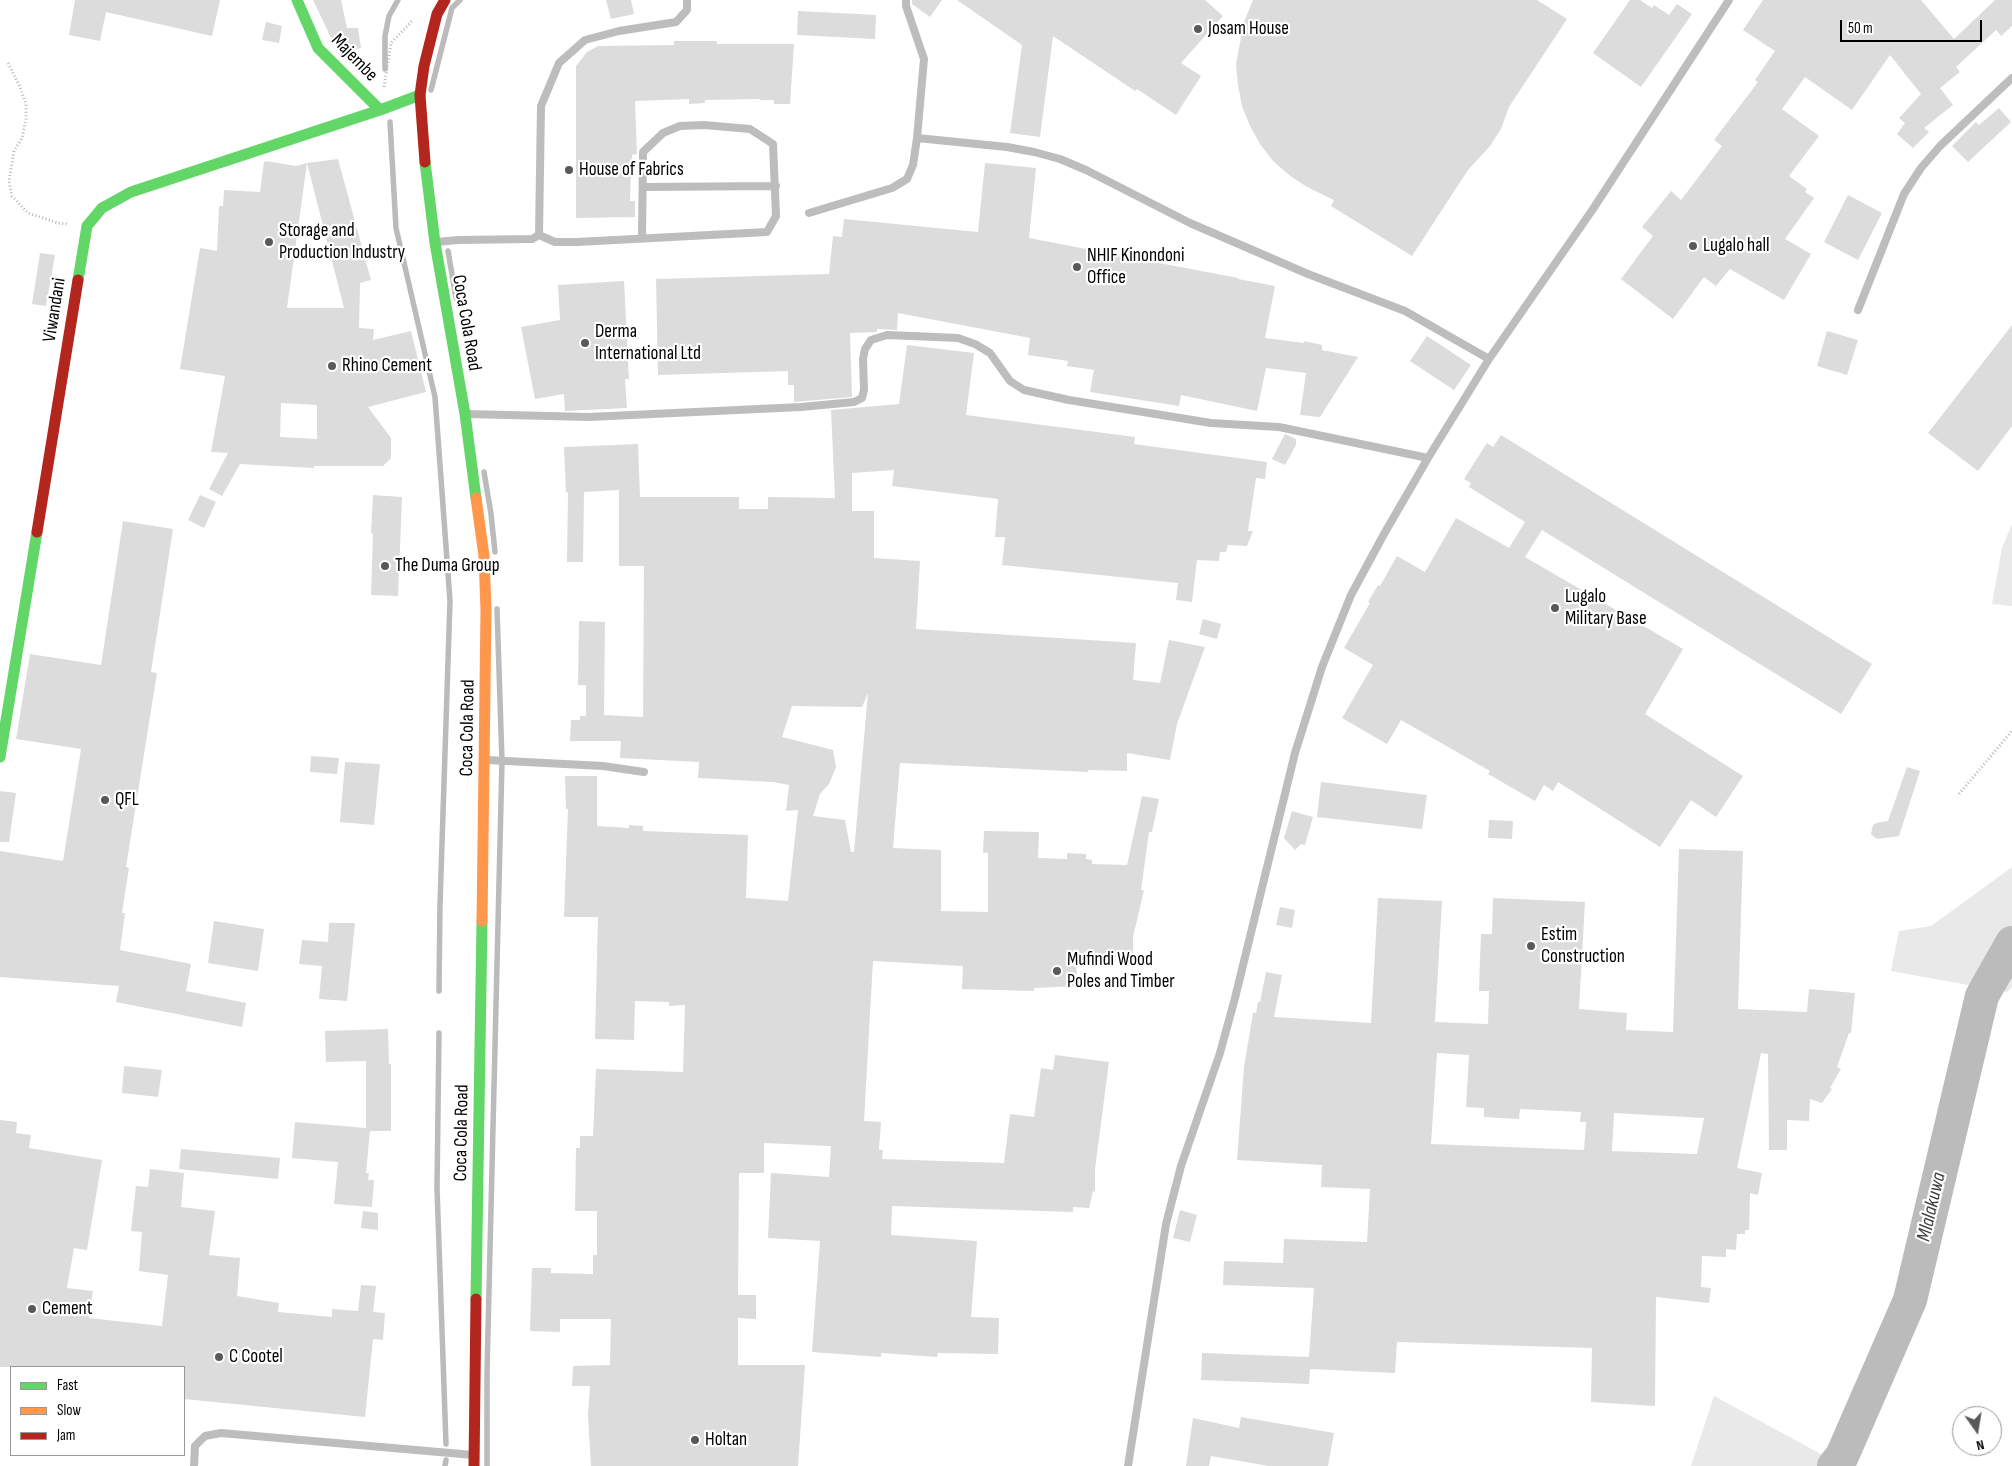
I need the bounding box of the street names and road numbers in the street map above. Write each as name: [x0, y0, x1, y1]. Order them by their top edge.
street label: Majembe: [326, 29, 382, 87]
street label: Coca Cola Road: [446, 273, 486, 373]
street label: Viwandani: [39, 276, 71, 344]
street label: Coca Cola Road: [456, 679, 480, 777]
street label: Coca Cola Road: [450, 1084, 474, 1182]

